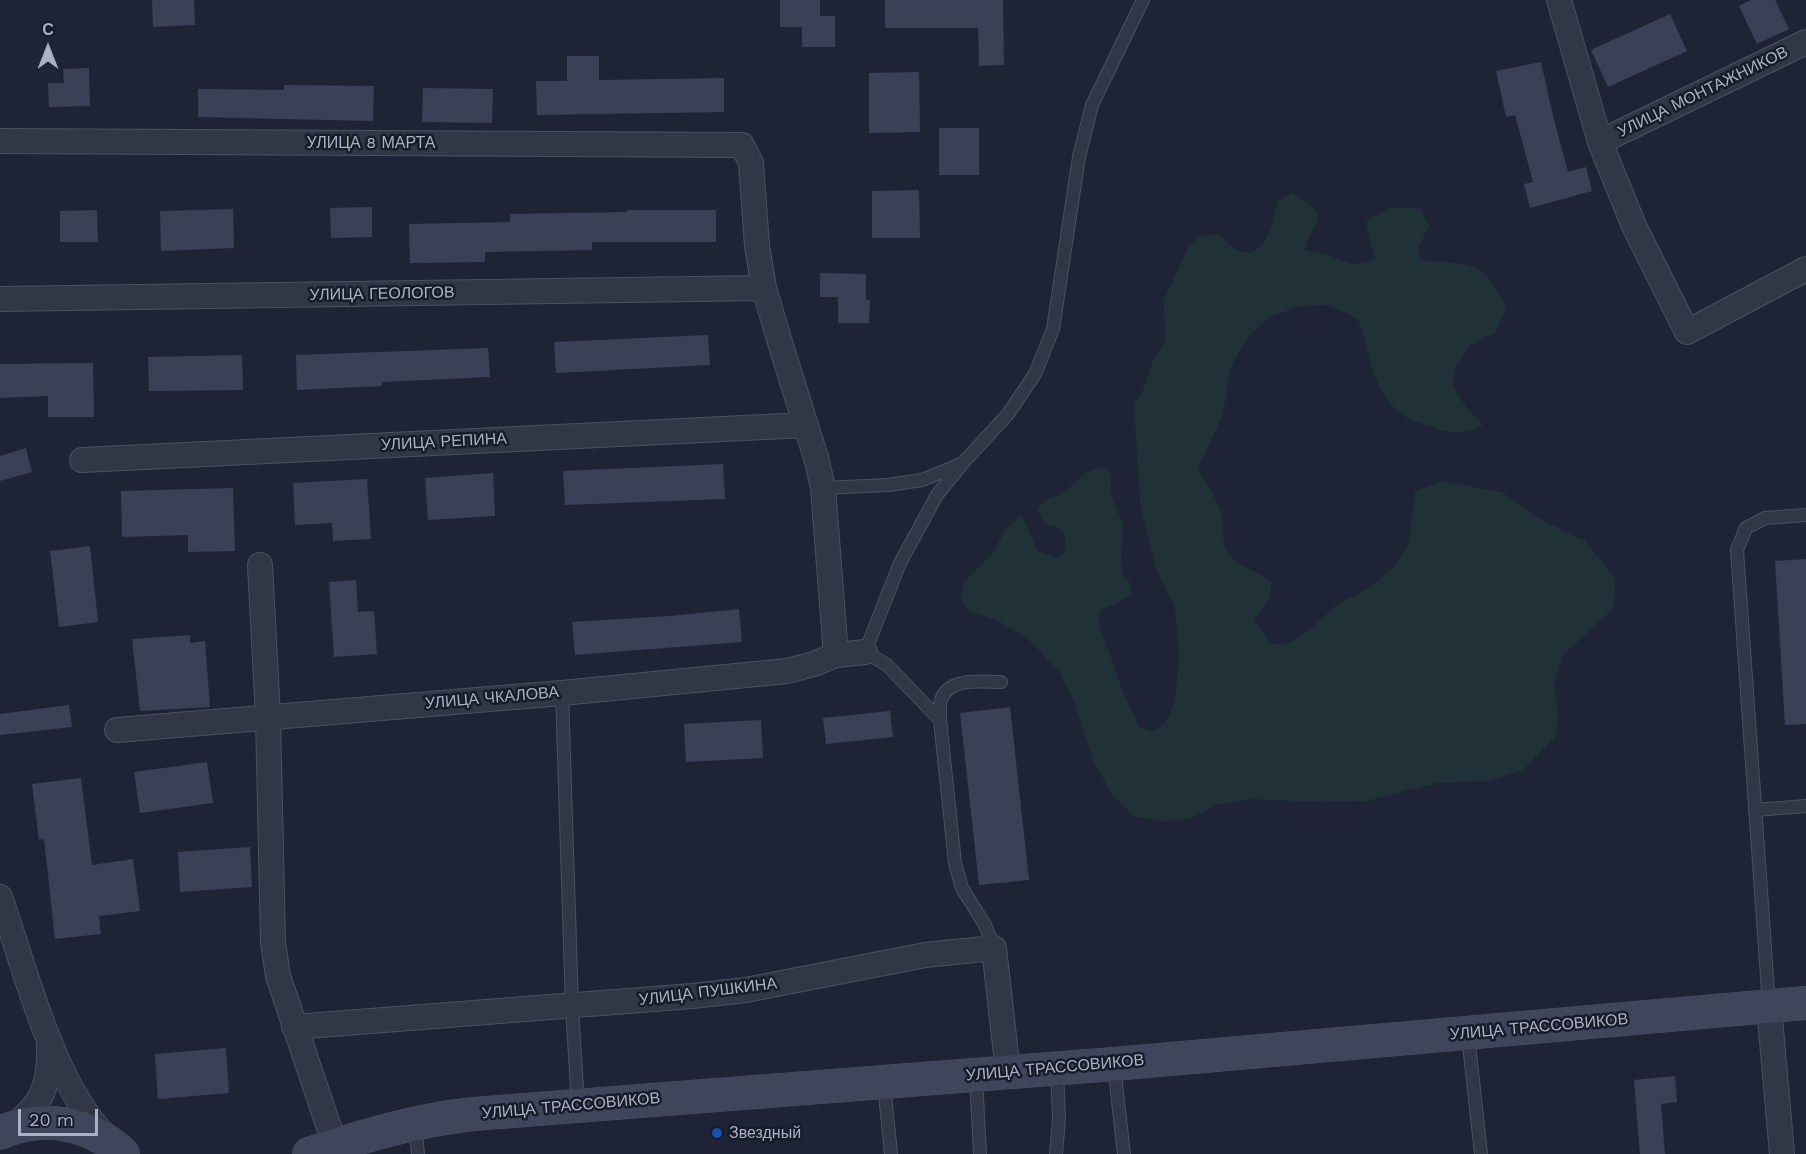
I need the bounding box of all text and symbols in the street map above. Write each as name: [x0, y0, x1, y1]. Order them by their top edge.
north arrow: [18, 18, 78, 78]
text: С: [42, 20, 54, 39]
street label: УЛИЦА МОНТАЖНИКОВ: [1615, 42, 1791, 142]
street label: УЛИЦА 8 МАРТА: [307, 133, 435, 153]
street label: УЛИЦА ГЕОЛОГОВ: [309, 283, 455, 305]
street label: УЛИЦА РЕПИНА: [381, 429, 507, 455]
street label: УЛИЦА ЧКАЛОВА: [424, 683, 560, 713]
street label: УЛИЦА ПУШКИНА: [638, 974, 778, 1010]
street label: УЛИЦА ТРАССОВИКОВ: [1449, 1010, 1629, 1044]
street label: УЛИЦА ТРАССОВИКОВ: [965, 1051, 1145, 1085]
street label: УЛИЦА ТРАССОВИКОВ: [481, 1089, 661, 1123]
scale bar: [21, 1097, 100, 1135]
text: 20 m: [29, 1109, 74, 1130]
place label: Звездный: [729, 1123, 801, 1143]
marker: Звездный: [710, 1126, 724, 1140]

